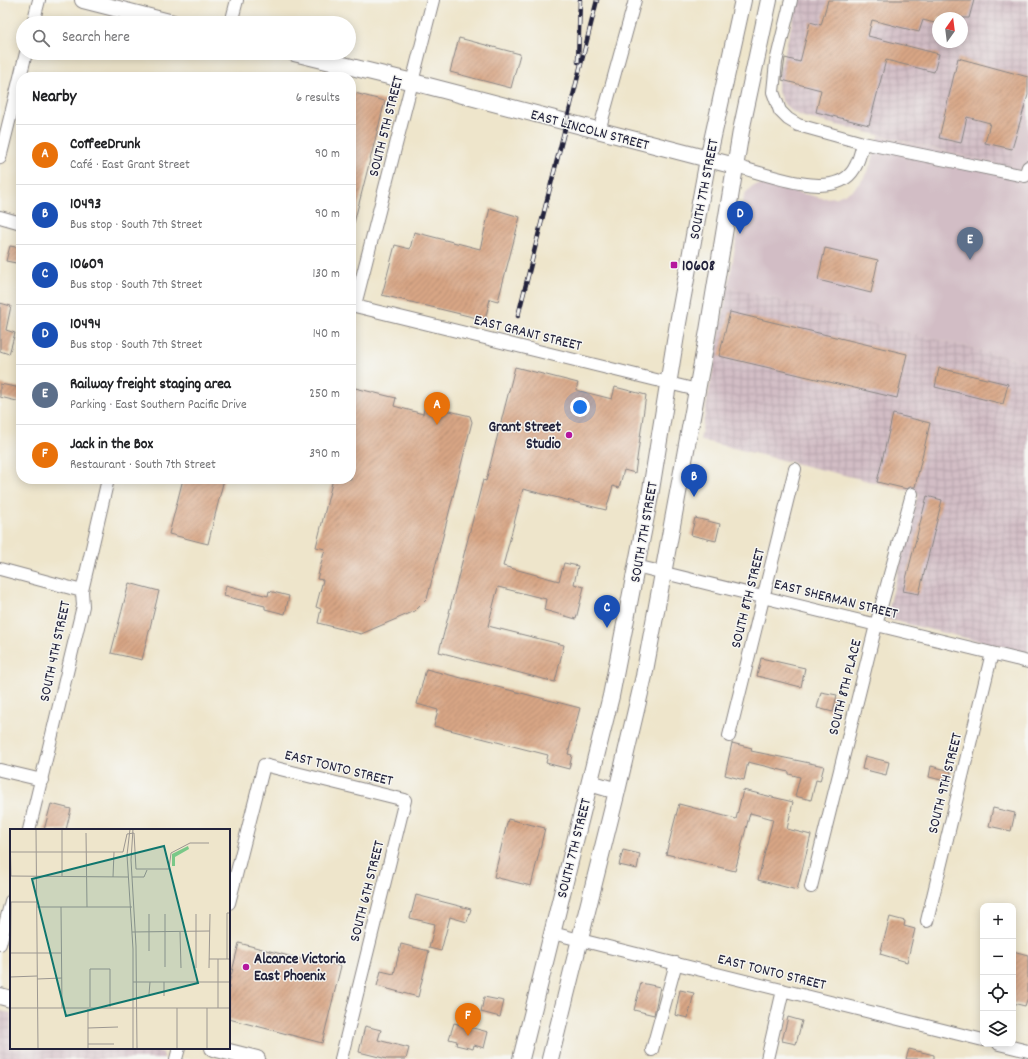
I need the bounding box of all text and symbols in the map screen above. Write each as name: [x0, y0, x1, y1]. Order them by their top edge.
north arrow: [932, 12, 968, 48]
search box: [16, 16, 356, 60]
icon: search: [30, 27, 52, 49]
text: Search here: [62, 27, 130, 49]
street label: SOUTH 5TH STREET: [364, 74, 410, 179]
text: Nearby: [32, 86, 76, 110]
text: 6 results: [296, 89, 340, 108]
street label: EAST LINCOLN STREET: [528, 105, 651, 157]
text: CoffeeDrunk: [70, 134, 140, 156]
street label: SOUTH 7TH STREET: [684, 137, 725, 242]
text: A: [41, 145, 49, 164]
text: 90 m: [315, 145, 340, 164]
text: Café · East Grant Street: [70, 156, 190, 175]
text: 10493: [70, 194, 101, 216]
pin: D: [727, 201, 753, 234]
text: B: [42, 205, 48, 224]
text: 90 m: [315, 205, 340, 224]
text: Bus stop · South 7th Street: [70, 216, 202, 235]
pin: E: [957, 227, 983, 260]
text: 10609: [70, 254, 104, 276]
place label: 10608: [682, 256, 715, 278]
marker: 10608: [669, 260, 679, 270]
text: C: [42, 265, 48, 284]
text: 130 m: [312, 265, 340, 284]
text: Bus stop · South 7th Street: [70, 276, 202, 295]
street label: EAST GRANT STREET: [471, 310, 584, 358]
text: 10494: [70, 314, 101, 336]
text: D: [42, 325, 48, 344]
text: 140 m: [313, 325, 340, 344]
text: Bus stop · South 7th Street: [70, 336, 202, 355]
text: Railway freight staging area: [70, 374, 231, 396]
text: E: [42, 385, 48, 404]
text: 250 m: [309, 385, 340, 404]
pin: A: [424, 392, 450, 425]
text: Parking · East Southern Pacific Drive: [70, 396, 247, 415]
your location: [570, 397, 590, 417]
place label: Grant Street Studio: [488, 417, 561, 456]
marker: Grant Street Studio: [564, 430, 574, 440]
text: Jack in the Box: [70, 434, 153, 456]
text: F: [42, 445, 48, 464]
text: 390 m: [309, 445, 340, 464]
text: Restaurant · South 7th Street: [70, 456, 216, 475]
pin: B: [681, 464, 707, 497]
street label: SOUTH 7TH STREET: [625, 480, 665, 584]
street label: SOUTH 8TH STREET: [726, 546, 772, 651]
street label: EAST SHERMAN STREET: [771, 574, 900, 626]
pin: C: [594, 595, 620, 628]
street label: SOUTH 4TH STREET: [35, 599, 77, 704]
street label: SOUTH 8TH PLACE: [823, 637, 869, 738]
street label: SOUTH 9TH STREET: [923, 731, 969, 836]
street label: EAST TONTO STREET: [282, 745, 395, 793]
street label: SOUTH 7TH STREET: [552, 796, 598, 901]
inset map: [10, 829, 230, 1049]
street label: SOUTH 6TH STREET: [345, 839, 391, 944]
map controls: [980, 903, 1016, 1047]
button: +: [980, 903, 1016, 939]
button: −: [980, 939, 1016, 975]
place label: Alcance Victoria East Phoenix: [254, 949, 346, 988]
street label: EAST TONTO STREET: [715, 949, 828, 997]
marker: Alcance Victoria East Phoenix: [241, 962, 251, 972]
button: locate: [980, 975, 1016, 1011]
pin: F: [455, 1003, 481, 1036]
button: layers: [980, 1011, 1016, 1047]

